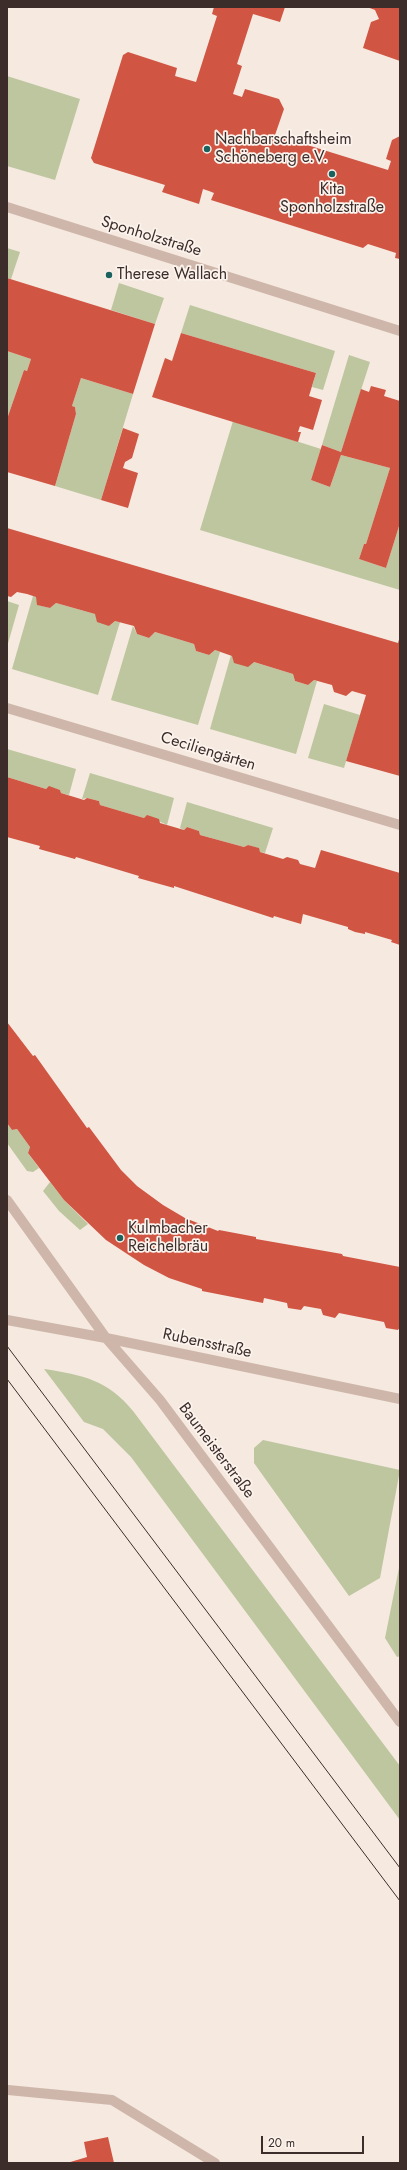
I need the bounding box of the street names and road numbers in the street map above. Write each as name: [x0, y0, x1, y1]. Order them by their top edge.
street label: Sponholzstraße: [98, 213, 204, 261]
street label: Ceciliengärten: [158, 728, 258, 776]
street label: Rubensstraße: [161, 1325, 253, 1363]
street label: Baumeisterstraße: [174, 1399, 258, 1503]

